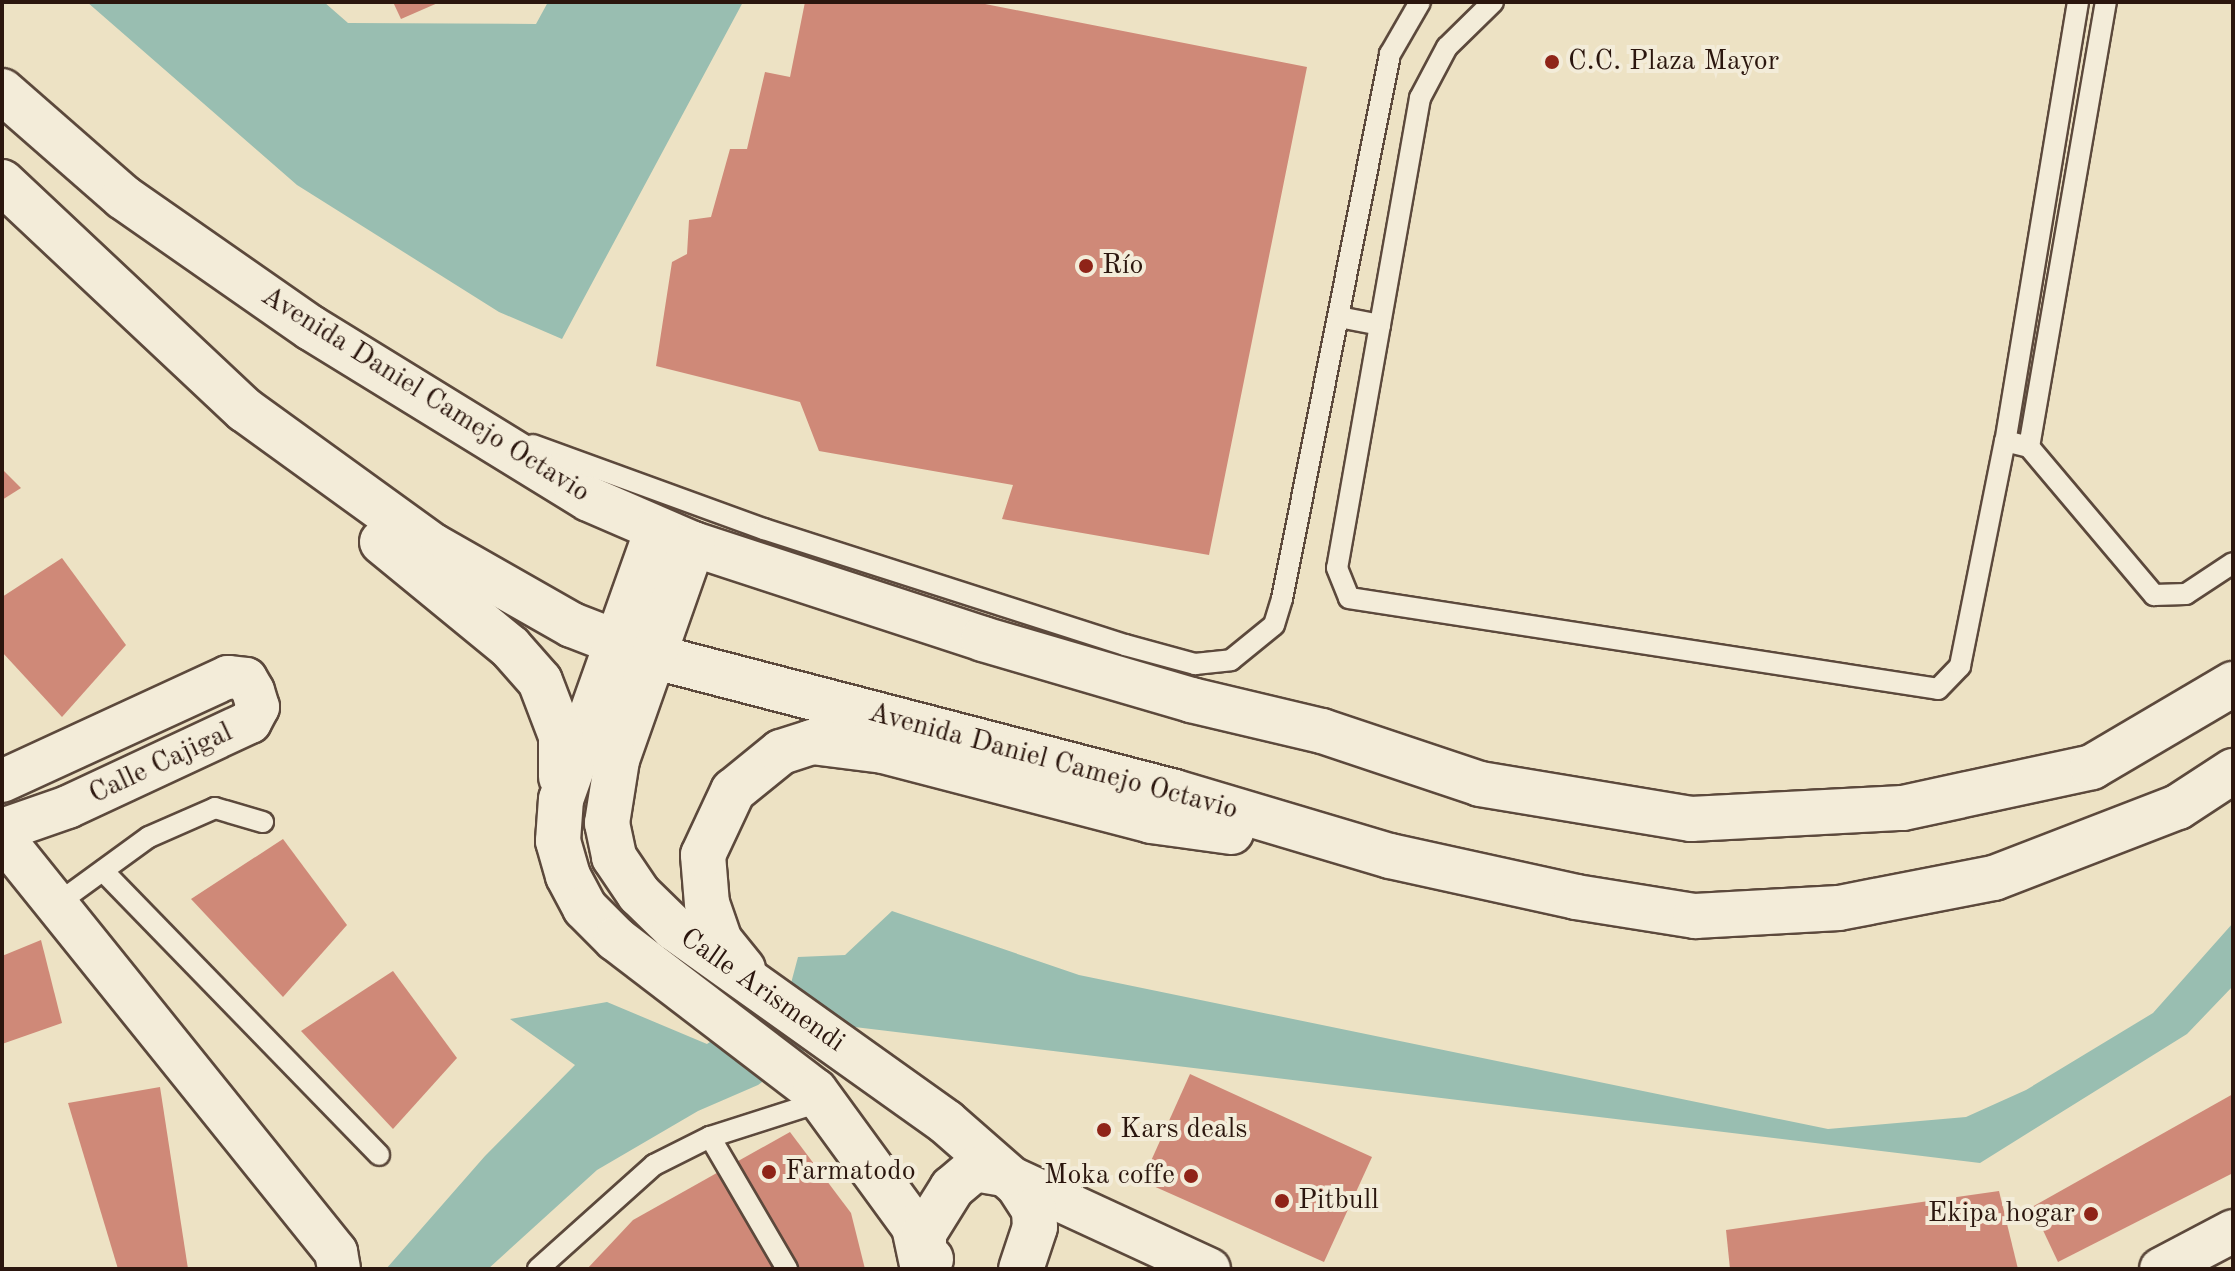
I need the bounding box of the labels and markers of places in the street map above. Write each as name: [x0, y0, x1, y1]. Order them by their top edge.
place label: C.C. Plaza Mayor: [1568, 45, 1779, 79]
marker: C.C. Plaza Mayor: [1543, 53, 1561, 71]
place label: Río: [1102, 249, 1143, 283]
marker: Río: [1077, 257, 1095, 275]
place label: Kars deals: [1120, 1113, 1248, 1147]
marker: Kars deals: [1095, 1121, 1113, 1139]
place label: Farmatodo: [785, 1155, 916, 1189]
place label: Moka coffe: [1044, 1159, 1175, 1193]
marker: Farmatodo: [760, 1163, 778, 1181]
marker: Moka coffe: [1182, 1167, 1200, 1185]
place label: Pitbull: [1298, 1184, 1379, 1218]
marker: Pitbull: [1273, 1192, 1291, 1210]
place label: Ekipa hogar: [1928, 1197, 2075, 1231]
marker: Ekipa hogar: [2082, 1205, 2100, 1223]

